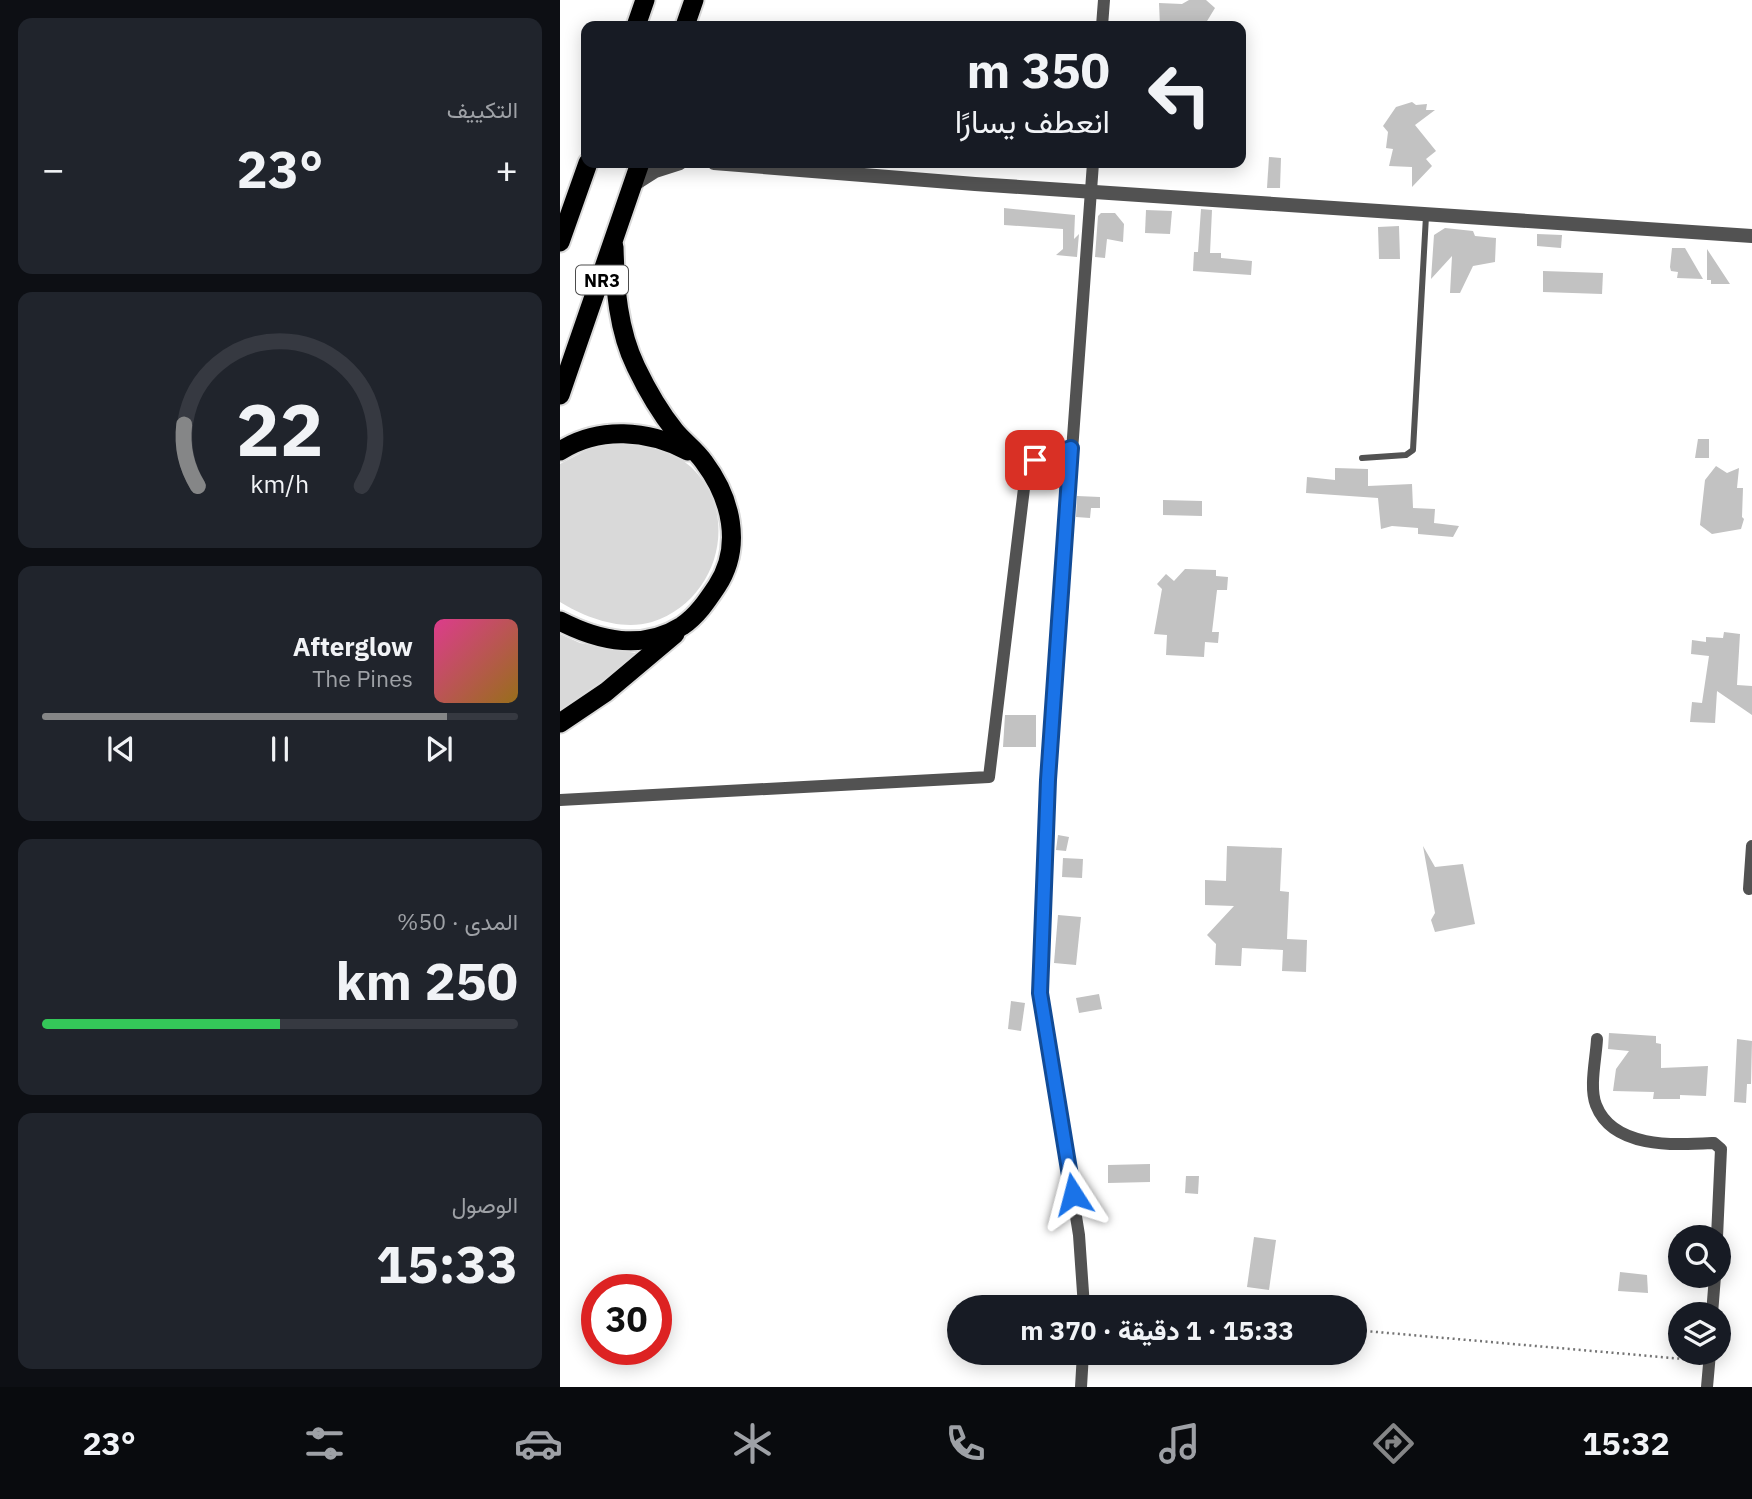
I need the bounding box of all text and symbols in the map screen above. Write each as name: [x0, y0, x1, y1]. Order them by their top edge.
text: 350 m: [966, 38, 1110, 101]
icon: left: [1134, 49, 1225, 140]
text: التكييف: [447, 94, 518, 124]
text: انعطف يسارًا: [955, 100, 1110, 142]
text: 23°: [237, 135, 323, 202]
text: −: [42, 144, 65, 193]
text: +: [495, 144, 518, 193]
road number: NR3: [576, 266, 628, 294]
text: 22: [236, 381, 324, 476]
pin: [1005, 430, 1065, 490]
icon: arrive: [1016, 441, 1054, 479]
text: km/h: [251, 466, 309, 499]
text: Afterglow: [293, 629, 413, 663]
text: The Pines: [312, 663, 413, 693]
icon: previous: [102, 730, 140, 768]
icon: pause: [261, 730, 299, 768]
icon: next: [420, 730, 458, 768]
text: المدى · 50%: [397, 906, 518, 936]
text: 250 km: [336, 947, 518, 1014]
position arrow: [1036, 1157, 1110, 1231]
text: الوصول: [452, 1189, 518, 1219]
map controls: [1668, 1225, 1731, 1365]
button: search: [1668, 1225, 1731, 1288]
text: 15:33: [376, 1230, 518, 1297]
speed limit sign: 30: [581, 1274, 672, 1365]
button: layers: [1668, 1302, 1731, 1365]
text: 15:33 · 1 دقيقة · 370 m: [1020, 1313, 1294, 1347]
icon: filters: [300, 1419, 349, 1468]
icon: car: [514, 1419, 563, 1468]
icon: climate: [728, 1419, 777, 1468]
icon: phone: [941, 1419, 990, 1468]
icon: music: [1155, 1419, 1204, 1468]
icon: directions: [1369, 1419, 1418, 1468]
text: 23°: [82, 1422, 136, 1464]
text: 15:32: [1582, 1422, 1670, 1464]

